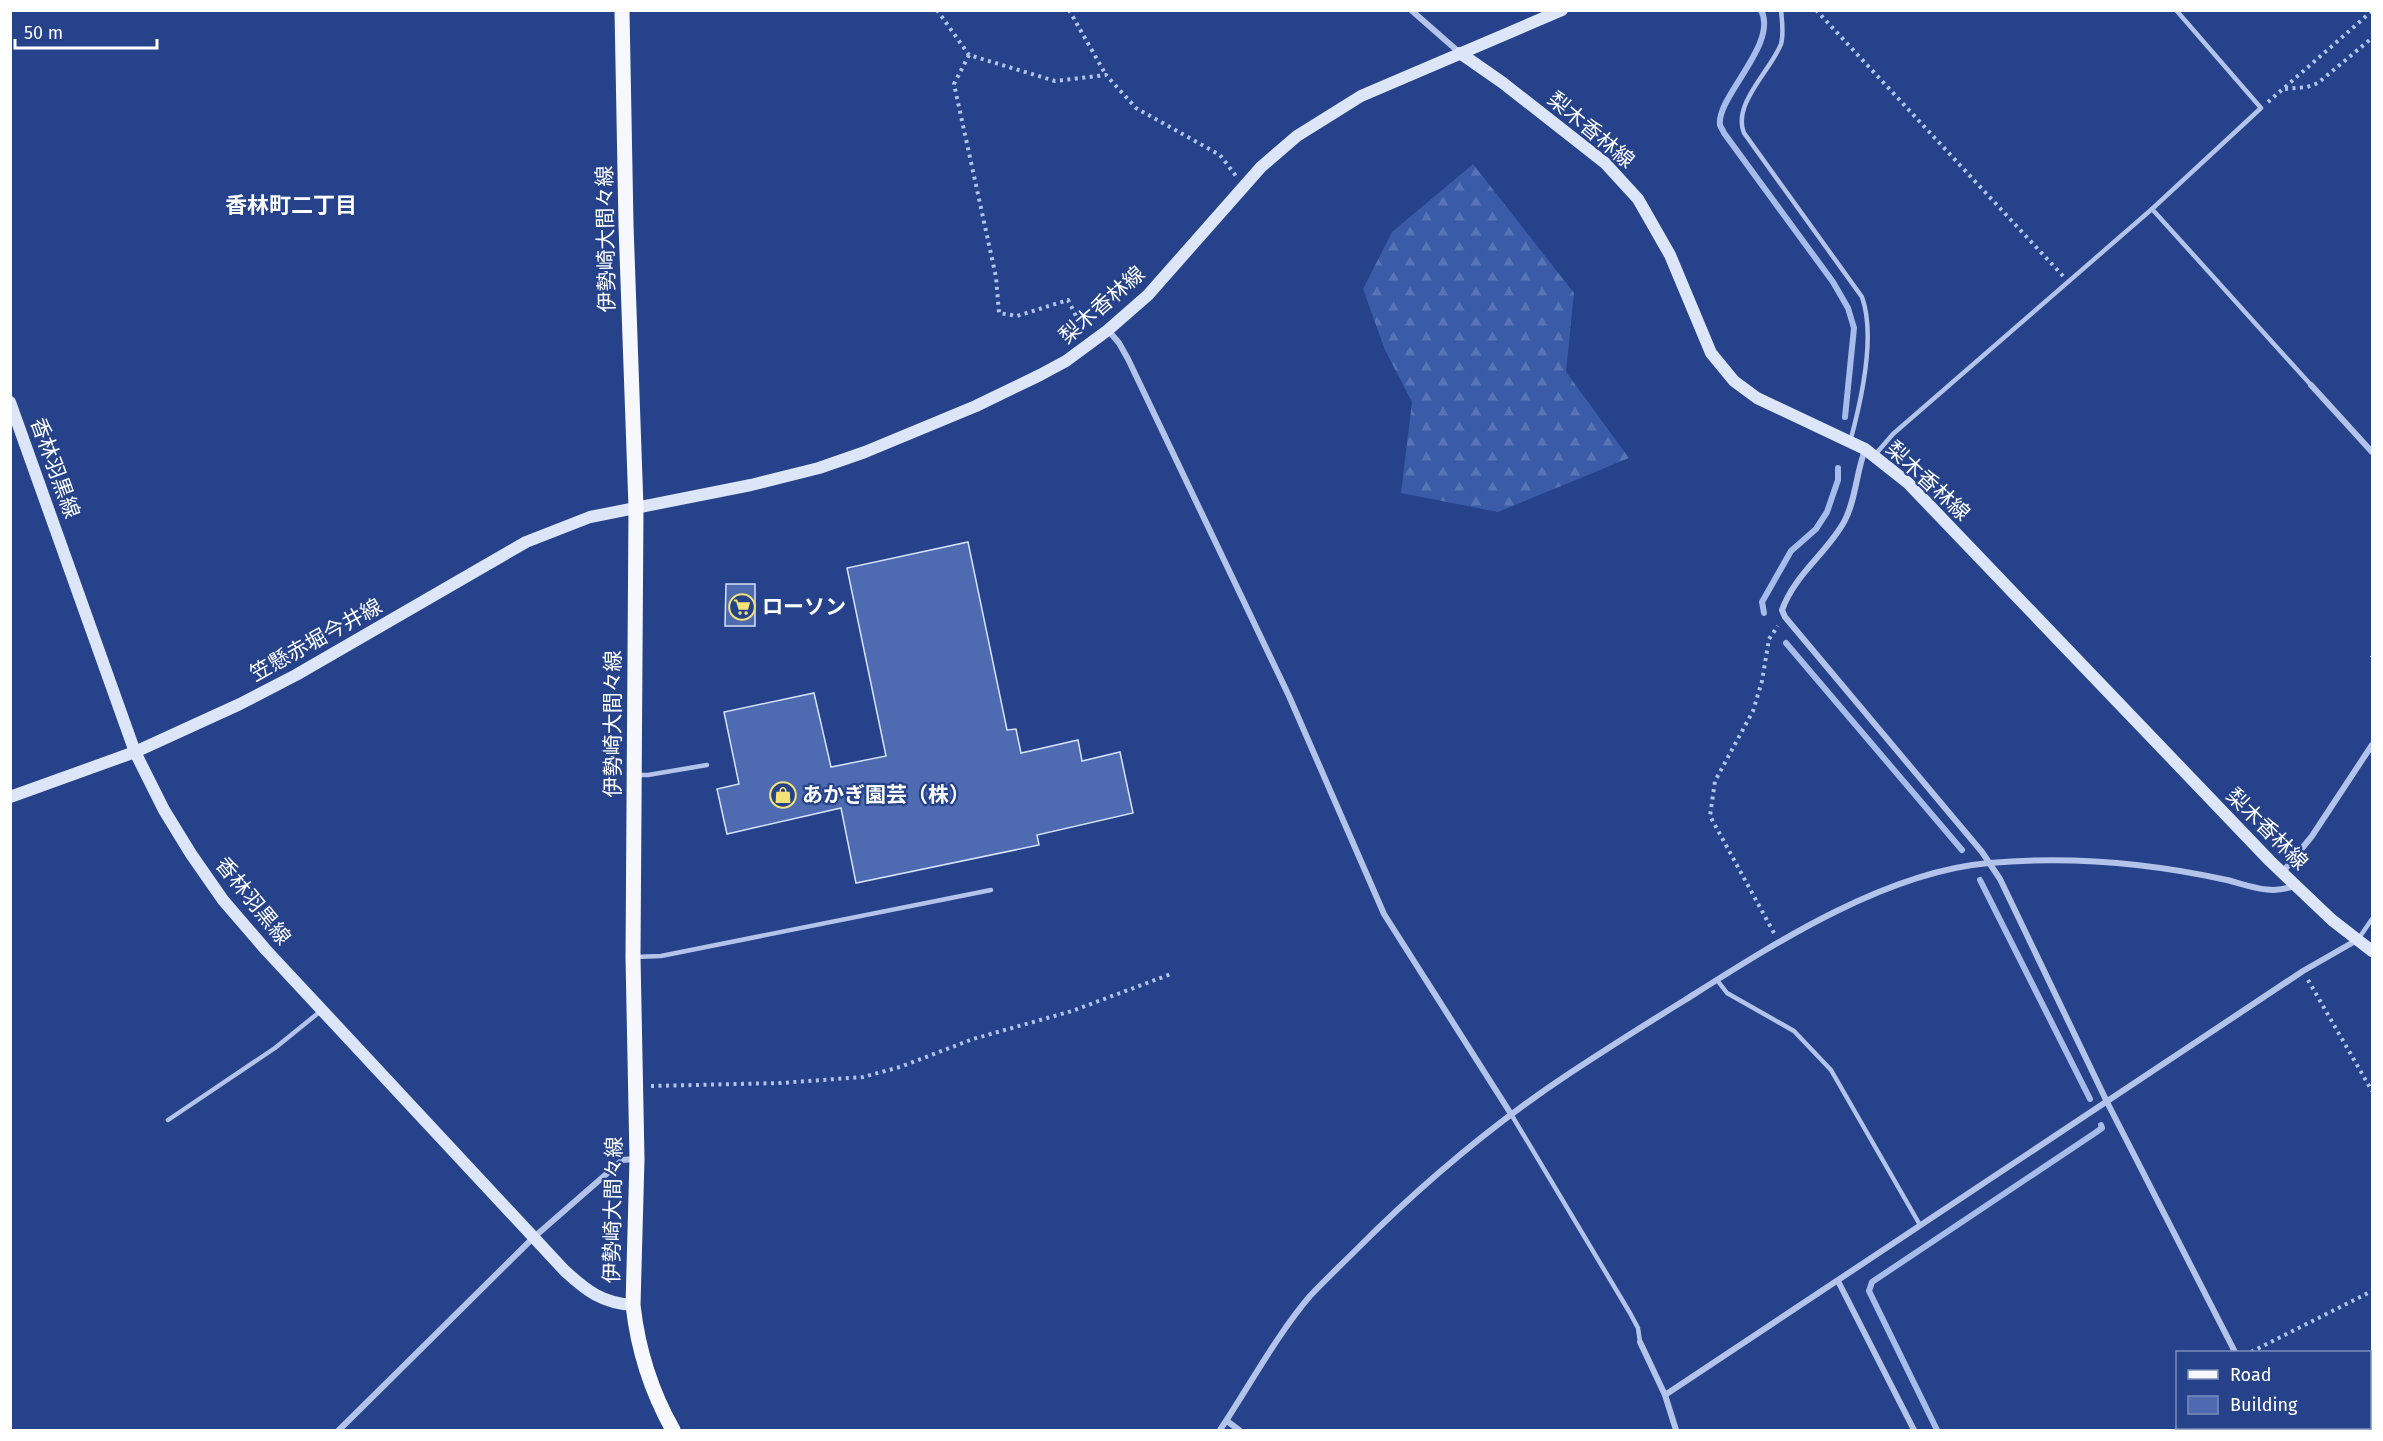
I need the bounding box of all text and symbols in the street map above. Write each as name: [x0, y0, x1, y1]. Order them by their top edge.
scale bar: [15, 12, 158, 50]
text: 50 m: [24, 22, 63, 44]
street label: 梨木香林線: [1542, 86, 1640, 174]
street label: 伊勢崎大間々線: [592, 165, 620, 313]
district label: 香林町二丁目: [225, 192, 357, 219]
street label: 梨木香林線: [1054, 261, 1150, 349]
street label: 香林羽黒線: [25, 414, 85, 522]
street label: 梨木香林線: [1881, 436, 1975, 526]
supermarket icon: ローソン: [727, 592, 757, 622]
street label: 笠懸赤堀今井線: [245, 593, 387, 687]
place label: ローソン: [762, 594, 846, 620]
street label: 伊勢崎大間々線: [600, 651, 626, 798]
shop icon: あかぎ園芸（株）: [768, 780, 798, 810]
place label: あかぎ園芸（株）: [802, 782, 970, 808]
street label: 梨木香林線: [2221, 783, 2313, 875]
street label: 香林羽黒線: [210, 852, 296, 950]
street label: 伊勢崎大間々線: [599, 1136, 627, 1284]
legend: [2176, 1351, 2371, 1429]
text: Road: [2230, 1364, 2272, 1386]
text: Building: [2230, 1394, 2298, 1416]

